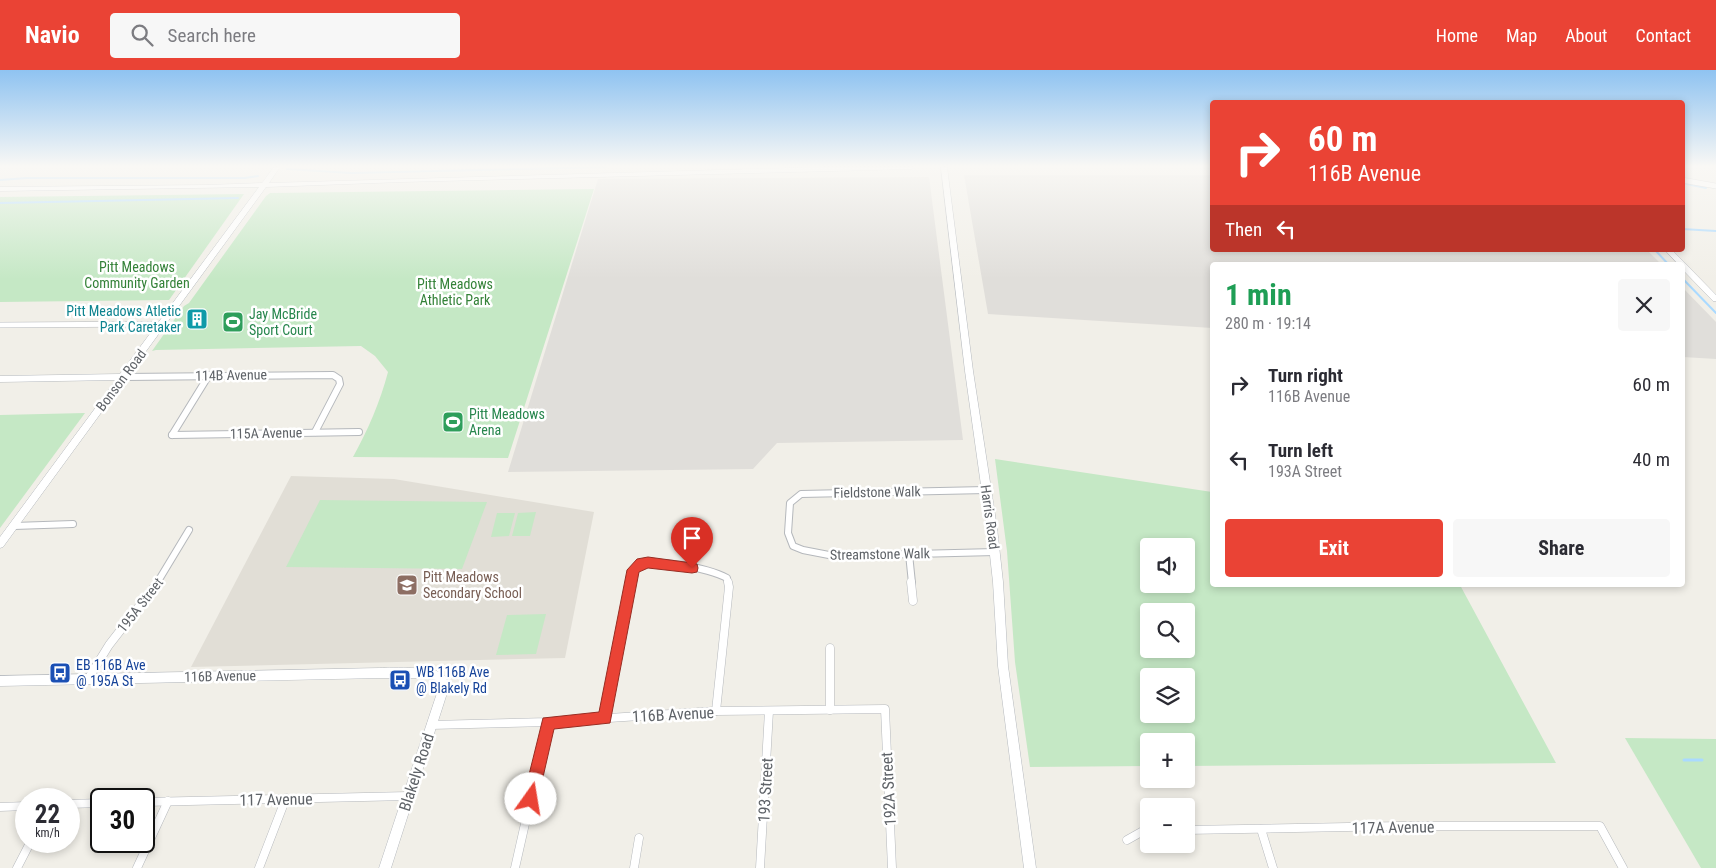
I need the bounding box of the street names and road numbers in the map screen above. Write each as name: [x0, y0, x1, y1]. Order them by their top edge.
street label: Bonson Road: [93, 346, 149, 414]
street label: 114B Avenue: [195, 366, 268, 384]
street label: 115A Avenue: [230, 424, 303, 442]
street label: Fieldstone Walk: [833, 483, 921, 501]
street label: Harris Road: [978, 484, 1002, 550]
street label: Streamstone Walk: [830, 545, 931, 563]
street label: 195A Street: [114, 575, 166, 635]
street label: 116B Avenue: [184, 667, 257, 685]
street label: 116B Avenue: [631, 703, 715, 726]
street label: Blakely Road: [395, 731, 438, 813]
street label: 192A Street: [877, 751, 900, 826]
street label: 193 Street: [754, 757, 777, 823]
street label: 117 Avenue: [239, 789, 313, 810]
street label: 117A Avenue: [1352, 817, 1434, 838]

